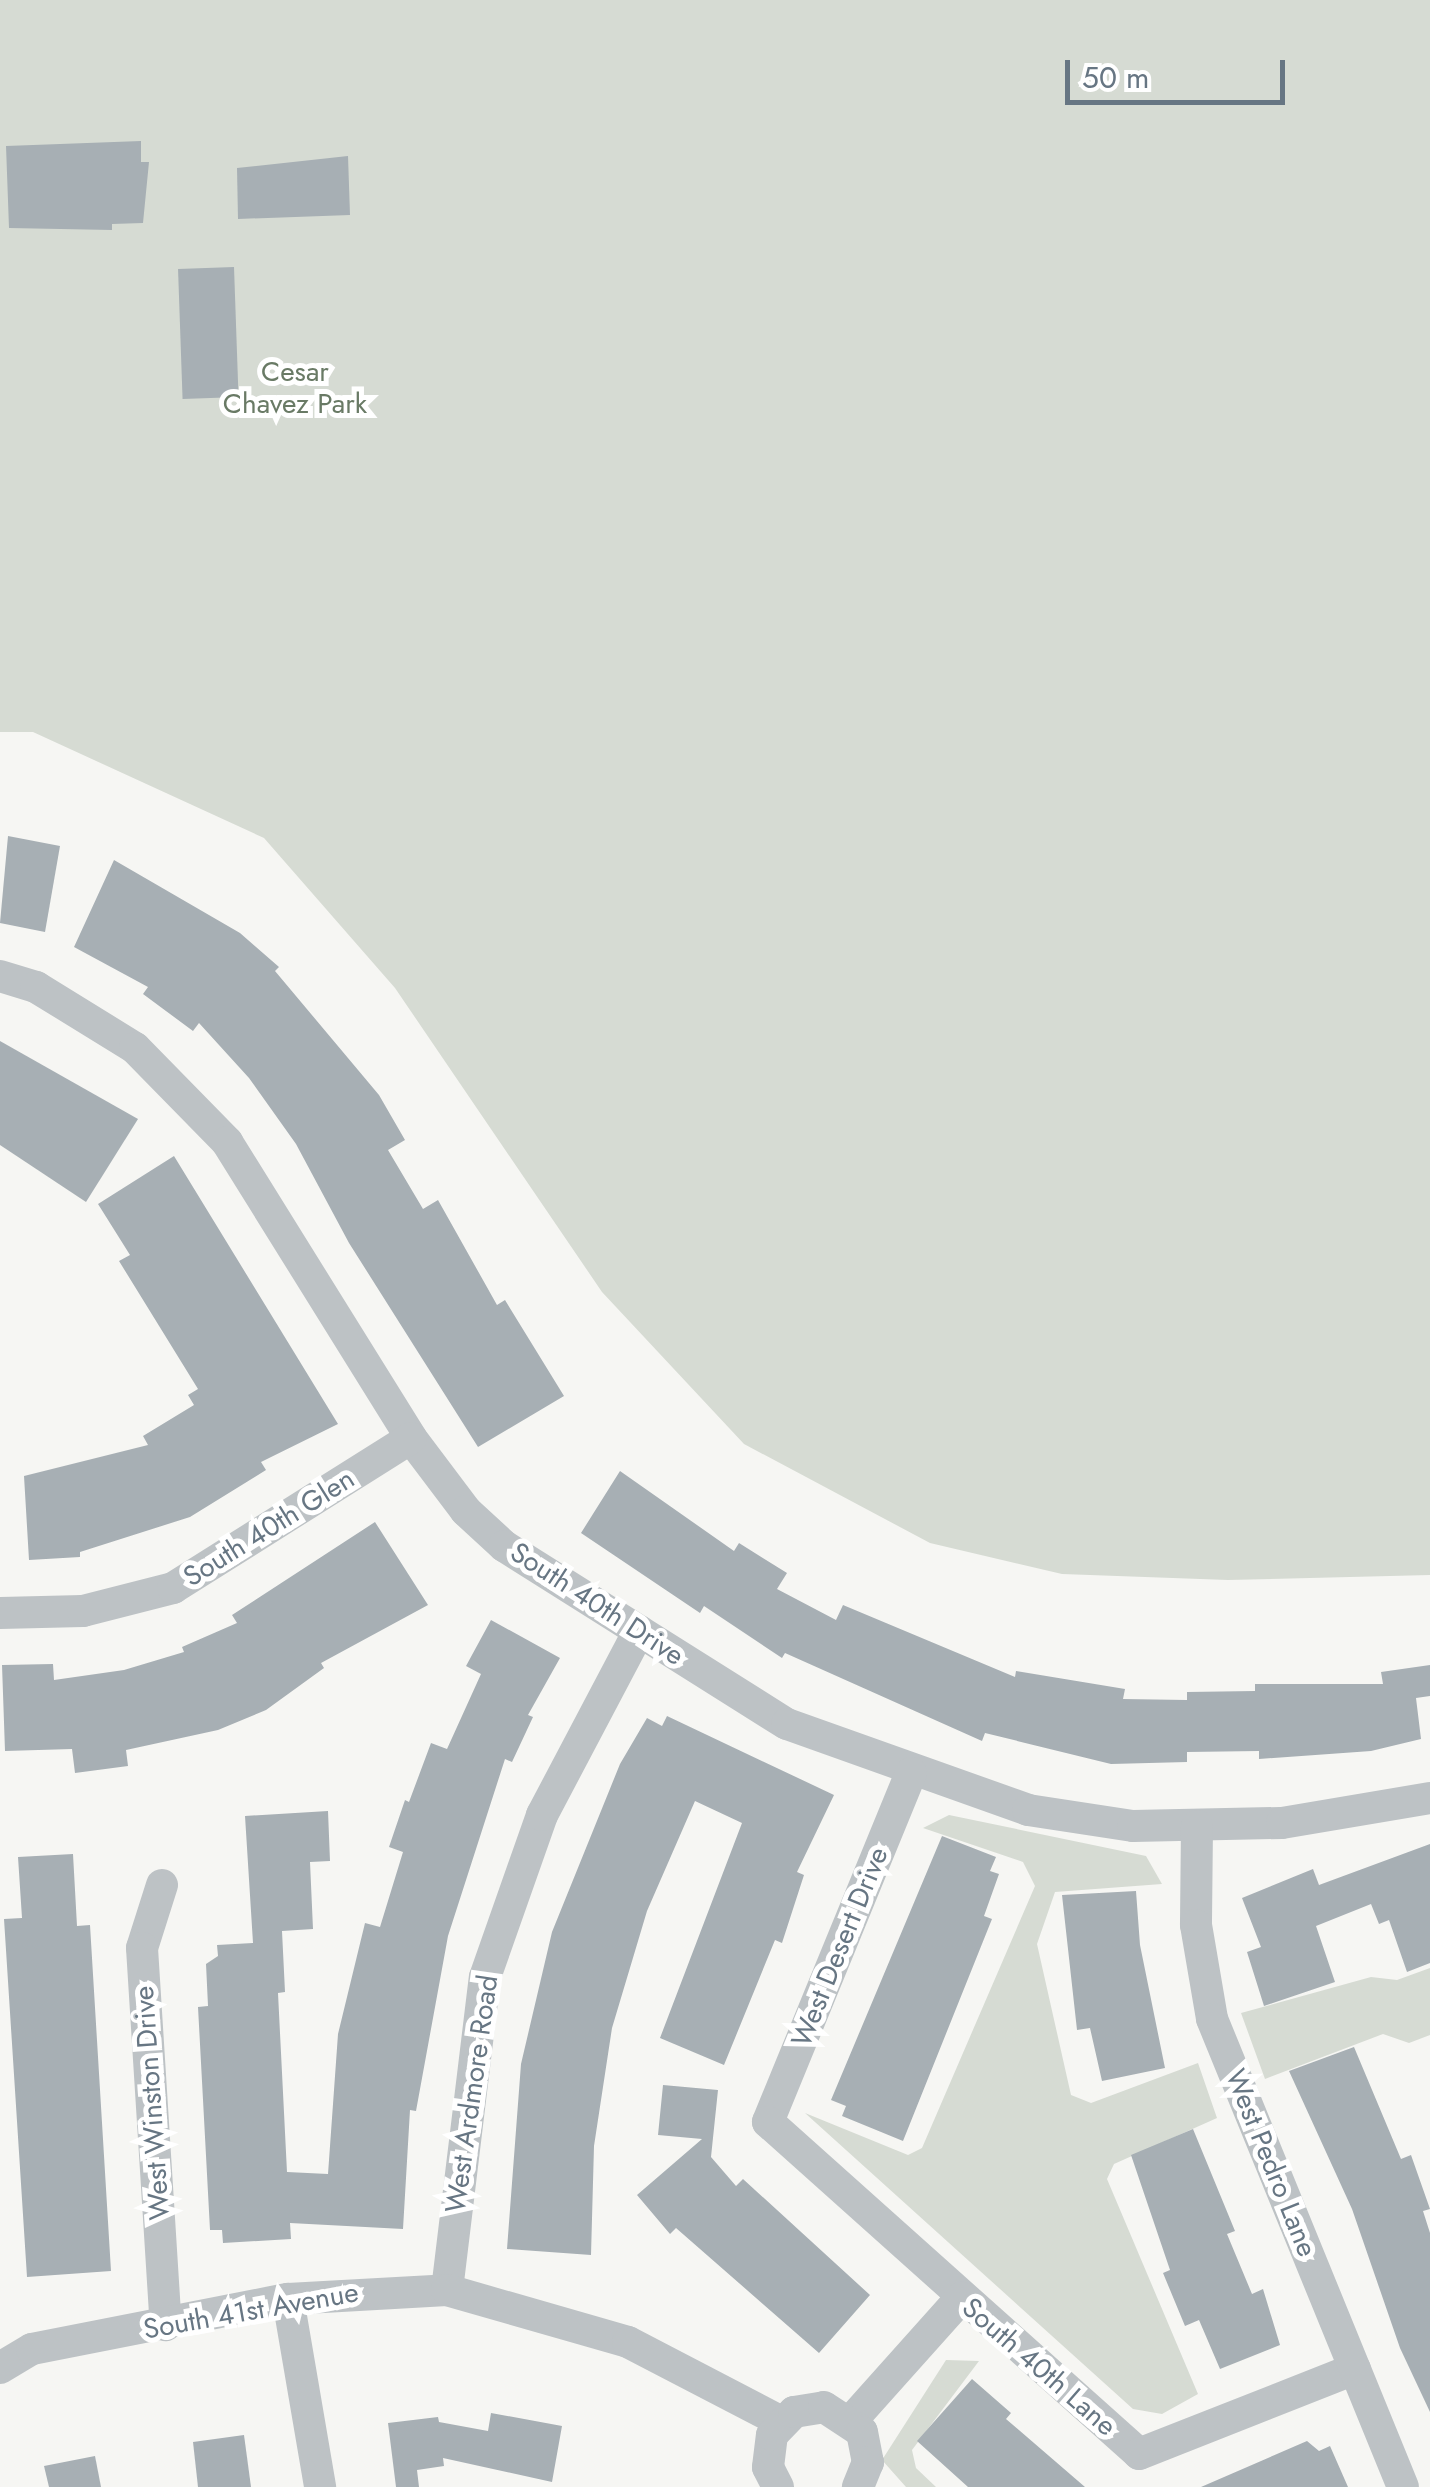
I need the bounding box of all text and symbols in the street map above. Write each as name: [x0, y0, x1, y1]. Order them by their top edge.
scale bar: [1070, 40, 1290, 102]
text: 50 m: [1082, 56, 1149, 99]
park label: Cesar Chavez Park: [223, 355, 367, 421]
street label: South 40th Glen: [177, 1462, 361, 1594]
street label: South 40th Drive: [504, 1535, 690, 1673]
street label: West Desert Drive: [785, 1842, 895, 2052]
street label: West Ardmore Road: [439, 1973, 505, 2215]
street label: West Winston Drive: [127, 1985, 177, 2221]
street label: West Pedro Lane: [1218, 2064, 1324, 2262]
street label: South 41st Avenue: [141, 2276, 361, 2346]
street label: South 40th Lane: [955, 2291, 1123, 2443]

